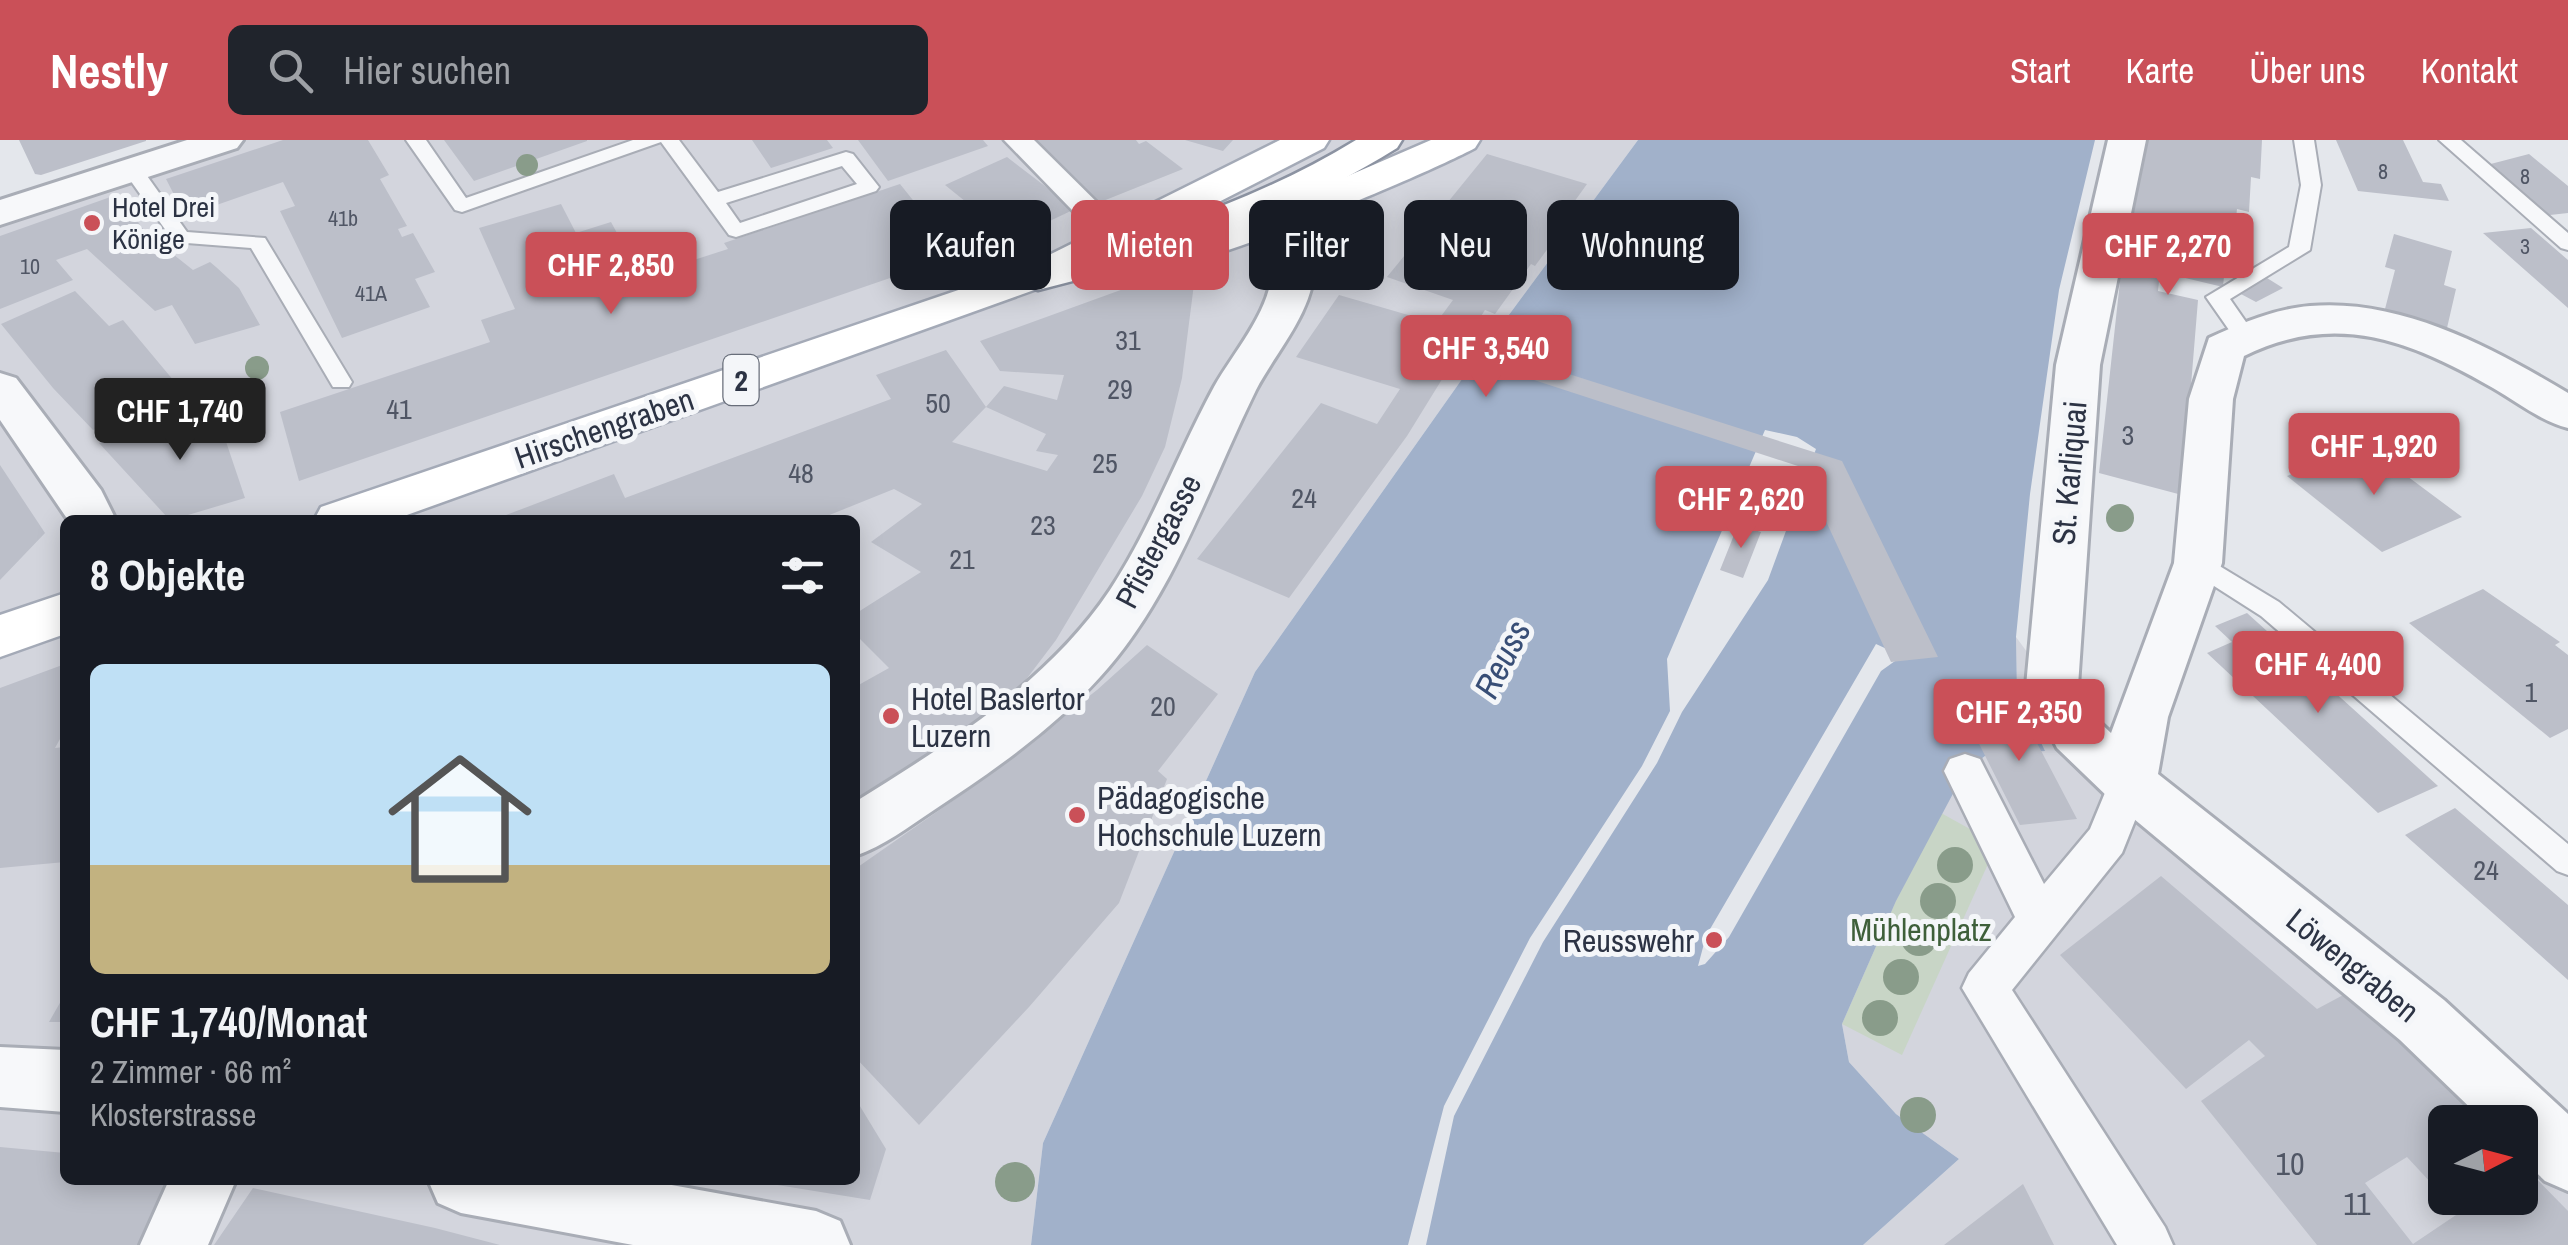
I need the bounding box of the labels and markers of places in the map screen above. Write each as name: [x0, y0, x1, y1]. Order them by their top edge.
place label: Hotel Drei Könige: [112, 188, 215, 258]
marker: Hotel Drei Könige: [81, 212, 103, 234]
pin: CHF 2,270: [2054, 213, 2282, 298]
pin: CHF 2,850: [497, 232, 725, 317]
pin: CHF 3,540: [1372, 315, 1600, 400]
pin: CHF 1,740: [66, 378, 294, 463]
pin: CHF 1,920: [2260, 413, 2488, 498]
pin: CHF 2,620: [1627, 466, 1855, 551]
pin: CHF 4,400: [2204, 631, 2432, 716]
place label: Hotel Baslertor Luzern: [911, 677, 1085, 757]
pin: CHF 2,350: [1905, 679, 2133, 764]
marker: Hotel Baslertor Luzern: [880, 705, 902, 727]
place label: Pädagogische Hochschule Luzern: [1097, 776, 1322, 856]
marker: Pädagogische Hochschule Luzern: [1066, 804, 1088, 826]
place label: Reusswehr: [1563, 919, 1694, 962]
marker: Reusswehr: [1703, 929, 1725, 951]

